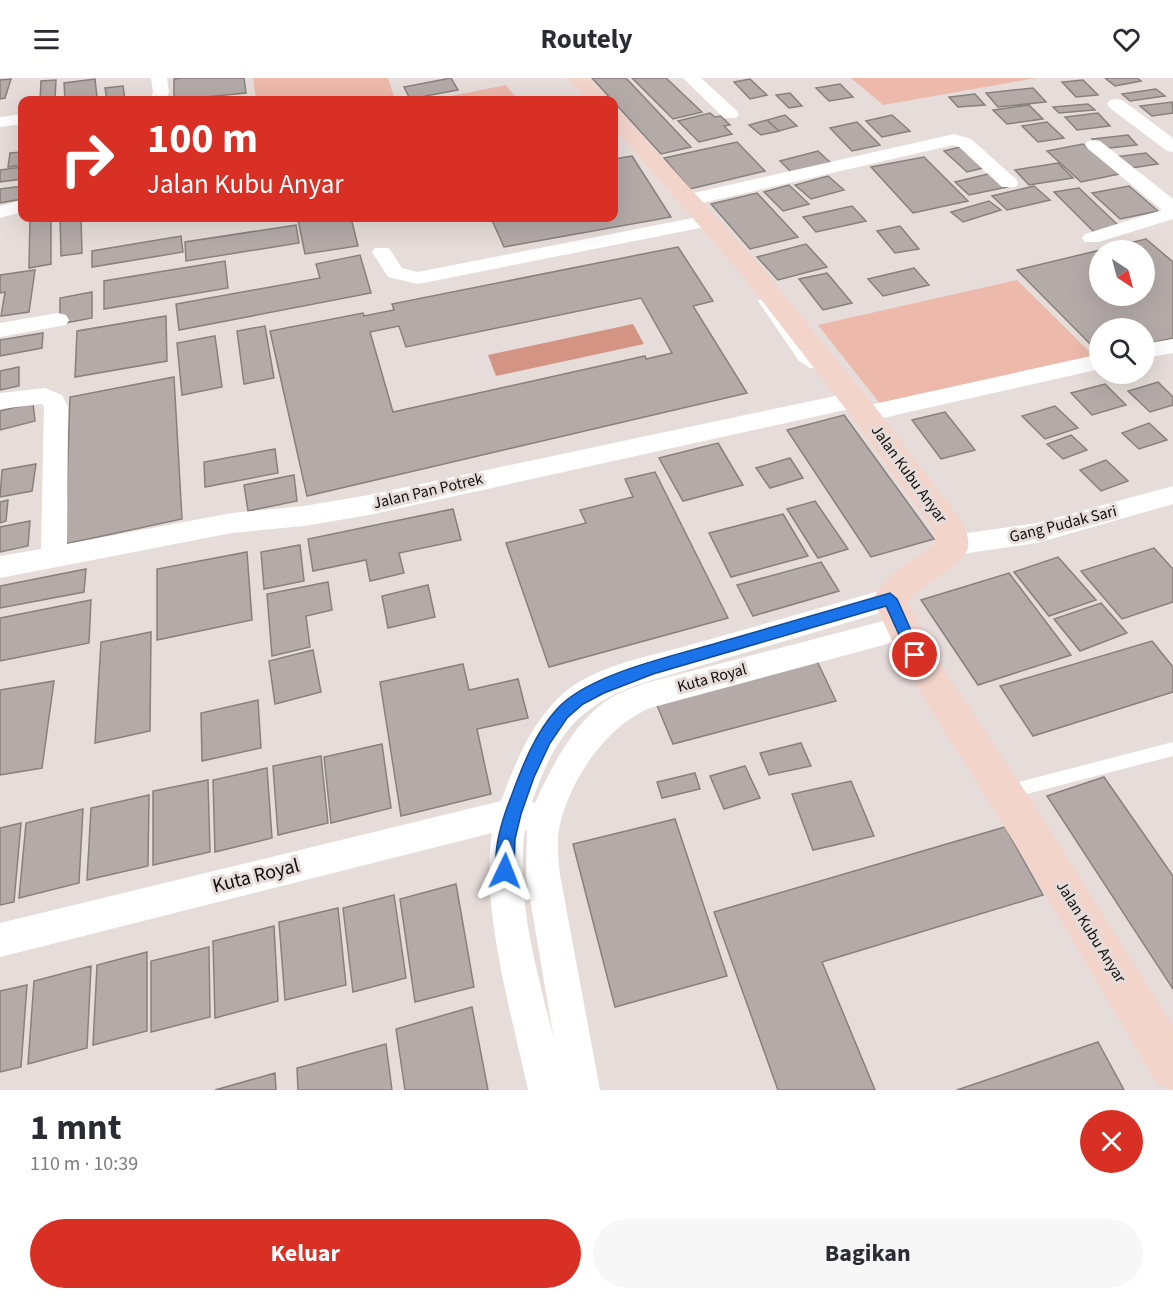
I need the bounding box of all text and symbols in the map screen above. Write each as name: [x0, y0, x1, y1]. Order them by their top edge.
text: Routely: [540, 20, 633, 59]
icon: menu: [30, 23, 63, 56]
icon: heart: [1110, 23, 1143, 56]
text: 100 m: [147, 109, 258, 169]
icon: right: [48, 120, 126, 198]
text: Jalan Kubu Anyar: [147, 165, 344, 204]
north arrow: [1089, 240, 1155, 306]
map controls: [1089, 240, 1155, 384]
button: search: [1089, 318, 1155, 384]
street label: Jalan Kubu Anyar: [866, 420, 952, 528]
street label: Jalan Pan Potrek: [371, 468, 485, 514]
street label: Gang Pudak Sari: [1007, 500, 1119, 548]
pin: [889, 629, 940, 680]
icon: arrive: [898, 638, 931, 671]
street label: Kuta Royal: [675, 658, 749, 698]
position arrow: [473, 839, 537, 903]
street label: Kuta Royal: [210, 852, 302, 900]
street label: Jalan Kubu Anyar: [1051, 877, 1131, 988]
text: 1 mnt: [30, 1102, 121, 1153]
button: close: [1080, 1110, 1143, 1173]
text: 110 m · 10:39: [30, 1150, 138, 1178]
button: Keluar: [30, 1219, 581, 1288]
button: Bagikan: [593, 1219, 1143, 1288]

